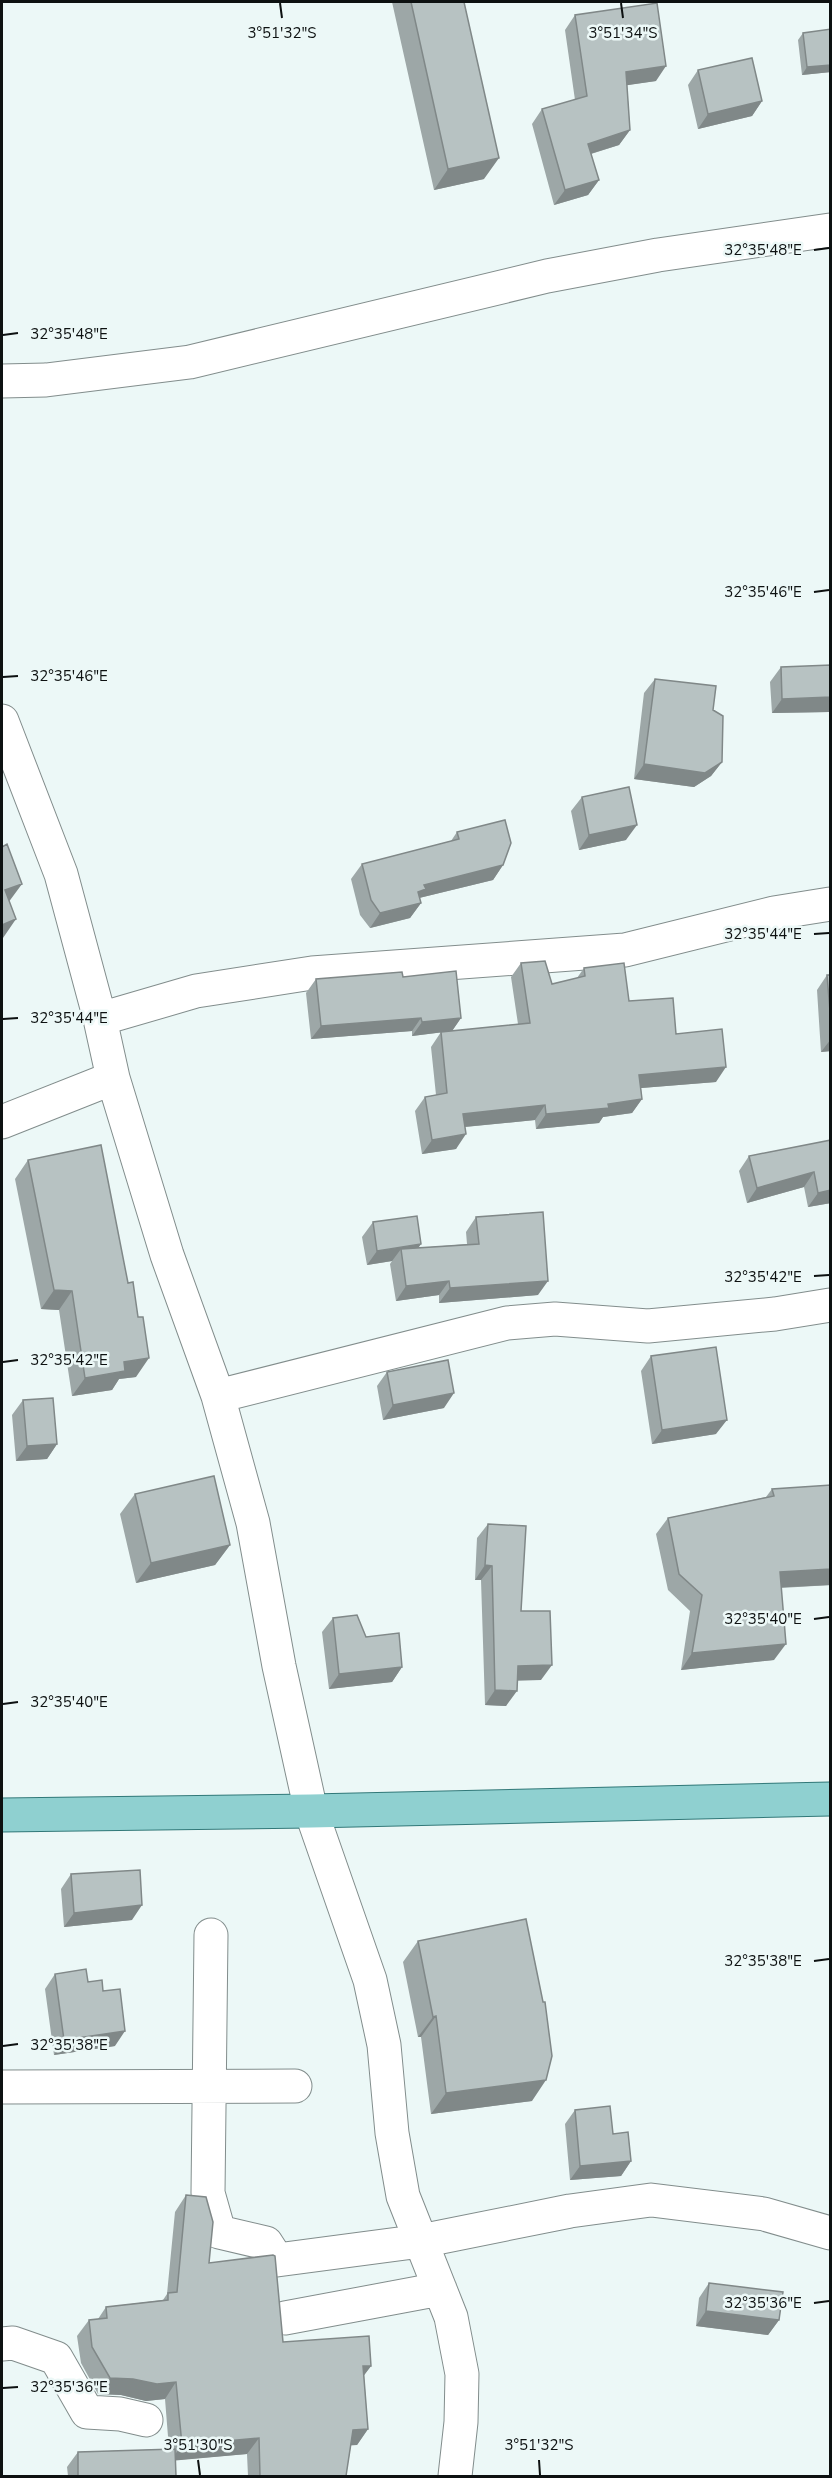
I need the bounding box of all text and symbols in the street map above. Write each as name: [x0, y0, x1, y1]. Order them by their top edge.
text: 3°51'32"S: [248, 23, 316, 43]
text: 3°51'34"S: [589, 23, 657, 43]
text: 32°35'48"E: [724, 240, 802, 260]
text: 32°35'48"E: [30, 324, 108, 344]
text: 32°35'46"E: [724, 582, 802, 602]
text: 32°35'46"E: [30, 666, 108, 686]
text: 32°35'44"E: [724, 924, 802, 944]
text: 32°35'44"E: [30, 1008, 108, 1028]
text: 32°35'42"E: [724, 1267, 802, 1287]
text: 32°35'42"E: [30, 1350, 108, 1370]
text: 32°35'40"E: [724, 1609, 802, 1629]
text: 32°35'40"E: [30, 1692, 108, 1712]
text: 32°35'38"E: [724, 1951, 802, 1971]
text: 32°35'38"E: [30, 2035, 108, 2055]
text: 32°35'36"E: [724, 2293, 802, 2313]
text: 32°35'36"E: [30, 2377, 108, 2397]
text: 3°51'30"S: [164, 2435, 232, 2455]
text: 3°51'32"S: [505, 2435, 573, 2455]

